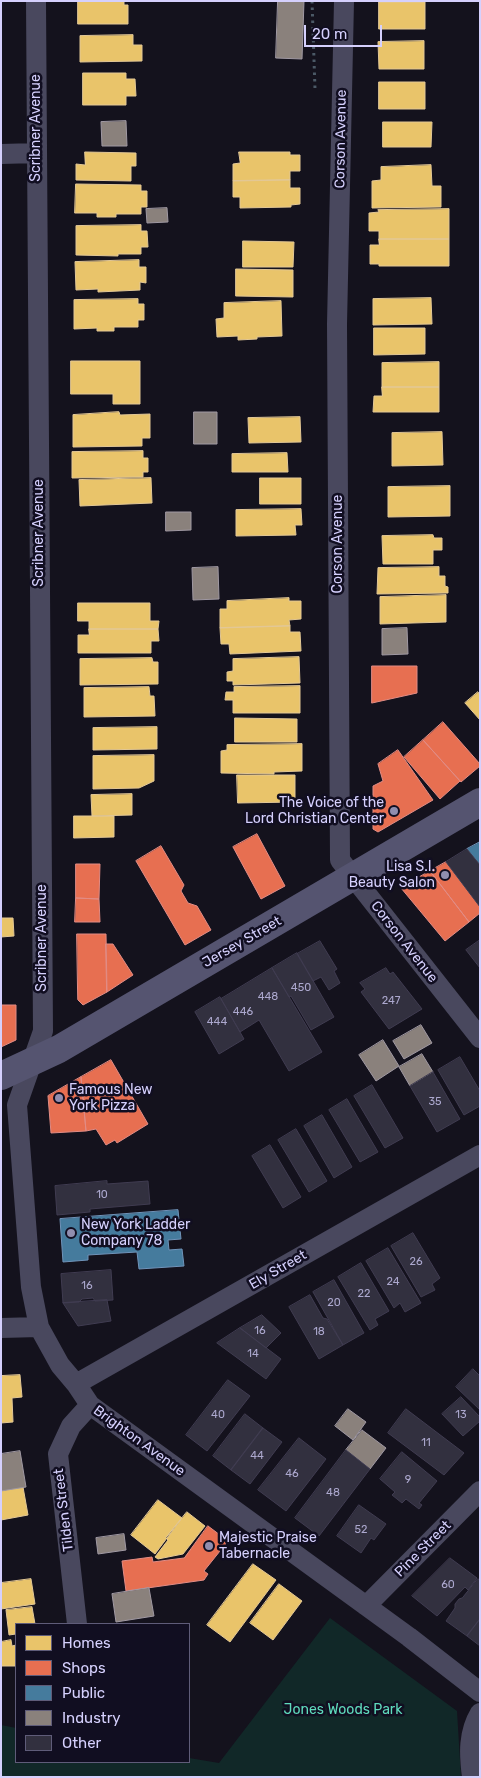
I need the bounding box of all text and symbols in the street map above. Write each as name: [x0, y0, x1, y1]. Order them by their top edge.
scale bar: [306, 15, 384, 47]
text: 20 m: [312, 25, 347, 43]
street label: Scribner Avenue: [28, 74, 44, 182]
street label: Corson Avenue: [332, 89, 350, 189]
street label: Scribner Avenue: [31, 479, 47, 587]
street label: Corson Avenue: [330, 495, 346, 593]
place label: The Voice of the Lord Christian Center: [245, 795, 384, 828]
marker: The Voice of the Lord Christian Center: [388, 805, 400, 817]
place label: Lisa S.I. Beauty Salon: [349, 859, 435, 892]
marker: Lisa S.I. Beauty Salon: [439, 869, 451, 881]
street label: Scribner Avenue: [34, 884, 50, 992]
street label: Corson Avenue: [367, 898, 441, 986]
street label: Jersey Street: [200, 913, 284, 971]
house number: 450: [291, 981, 311, 995]
house number: 448: [258, 990, 278, 1004]
house number: 247: [382, 994, 400, 1008]
house number: 446: [233, 1005, 253, 1019]
house number: 444: [207, 1015, 227, 1029]
place label: Famous New York Pizza: [69, 1082, 153, 1114]
marker: Famous New York Pizza: [53, 1092, 65, 1104]
house number: 35: [428, 1095, 442, 1109]
house number: 10: [96, 1188, 108, 1202]
place label: New York Ladder Company 78: [81, 1217, 190, 1250]
marker: New York Ladder Company 78: [65, 1227, 77, 1239]
street label: Ely Street: [246, 1247, 310, 1293]
house number: 26: [409, 1255, 423, 1269]
house number: 24: [386, 1275, 400, 1289]
house number: 16: [81, 1279, 93, 1293]
house number: 22: [358, 1287, 370, 1301]
house number: 20: [327, 1296, 341, 1310]
house number: 16: [254, 1324, 266, 1338]
house number: 18: [313, 1325, 325, 1339]
house number: 14: [247, 1347, 259, 1361]
street label: Brighton Avenue: [90, 1402, 188, 1480]
house number: 40: [211, 1408, 225, 1422]
house number: 13: [455, 1408, 467, 1422]
house number: 11: [421, 1436, 431, 1450]
house number: 44: [250, 1449, 264, 1463]
house number: 46: [285, 1467, 299, 1481]
street label: Tilden Street: [51, 1468, 77, 1552]
house number: 9: [405, 1473, 411, 1487]
house number: 48: [326, 1486, 340, 1500]
street label: Pine Street: [391, 1517, 455, 1581]
house number: 52: [355, 1523, 367, 1537]
place label: Majestic Praise Tabernacle: [219, 1530, 317, 1562]
marker: Majestic Praise Tabernacle: [203, 1540, 215, 1552]
house number: 60: [441, 1578, 455, 1592]
legend: [15, 1623, 190, 1763]
text: Homes: [62, 1634, 111, 1652]
text: Shops: [62, 1659, 106, 1677]
text: Public: [62, 1684, 105, 1702]
park label: Jones Woods Park: [284, 1702, 402, 1718]
text: Industry: [62, 1709, 121, 1727]
text: Other: [62, 1734, 101, 1752]

